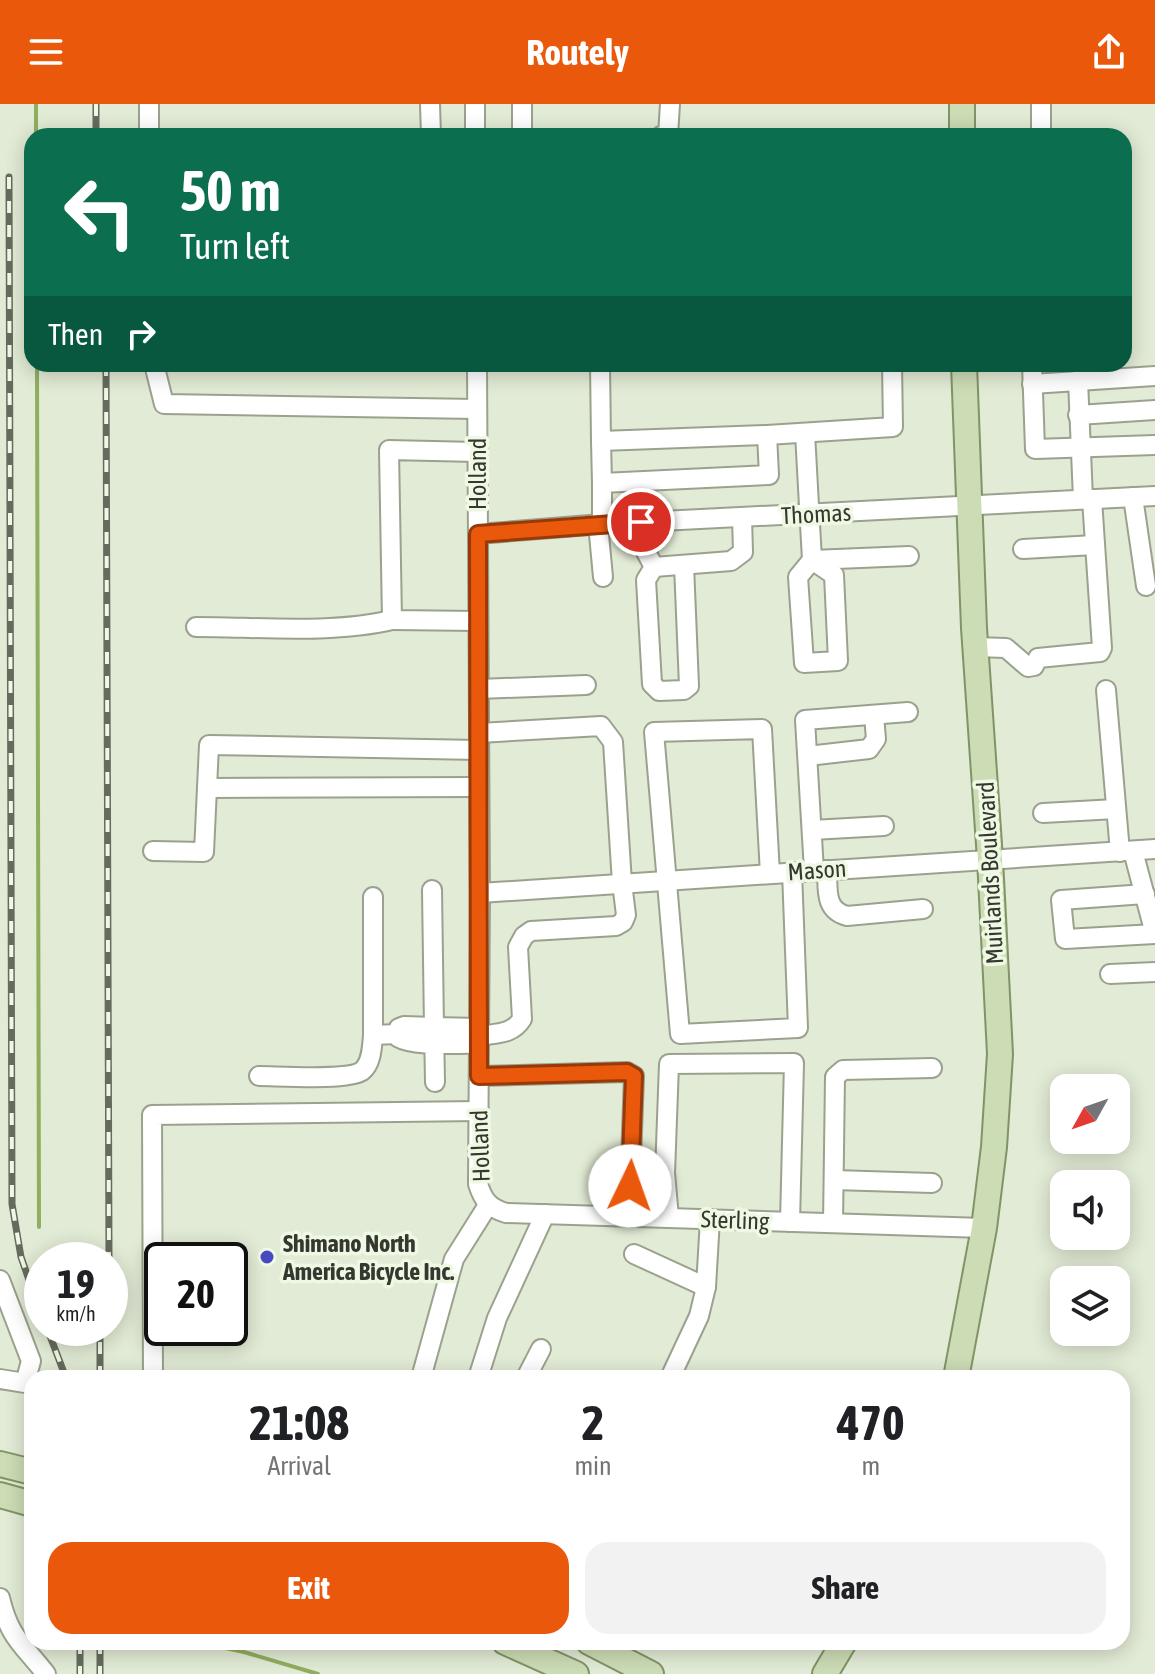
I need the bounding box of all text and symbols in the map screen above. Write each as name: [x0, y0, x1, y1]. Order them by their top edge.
icon: menu: [24, 30, 68, 74]
icon: share: [1087, 30, 1131, 74]
text: Routely: [526, 31, 629, 73]
text: 50 m: [180, 159, 281, 223]
icon: left: [48, 160, 152, 264]
text: Turn left: [180, 225, 290, 267]
icon: right: [119, 312, 163, 356]
text: Then: [48, 317, 103, 351]
street label: Holland: [464, 438, 491, 510]
pin: [607, 488, 675, 556]
street label: Thomas: [780, 499, 852, 529]
icon: arrive: [619, 500, 663, 544]
street label: Muirlands Boulevard: [972, 781, 1008, 965]
street label: Mason: [787, 854, 847, 886]
north arrow: [1050, 1074, 1130, 1154]
map controls: [1050, 1074, 1130, 1346]
street label: Holland: [465, 1109, 495, 1183]
position arrow: [588, 1144, 672, 1228]
button: sound: [1050, 1170, 1130, 1250]
street label: Sterling: [700, 1205, 770, 1235]
place label: Shimano North America Bicycle Inc.: [282, 1230, 454, 1285]
speed limit sign: 20: [144, 1242, 248, 1346]
marker: Shimano North America Bicycle Inc.: [258, 1248, 276, 1266]
text: 19: [57, 1261, 95, 1306]
button: layers: [1050, 1266, 1130, 1346]
text: km/h: [56, 1302, 96, 1325]
text: 21:08: [249, 1395, 349, 1450]
text: 2: [582, 1395, 604, 1450]
text: 470: [837, 1395, 905, 1450]
text: Arrival: [267, 1451, 331, 1481]
text: min: [574, 1451, 612, 1481]
text: m: [861, 1451, 880, 1481]
button: Exit: [48, 1542, 569, 1634]
button: Share: [585, 1542, 1106, 1634]

